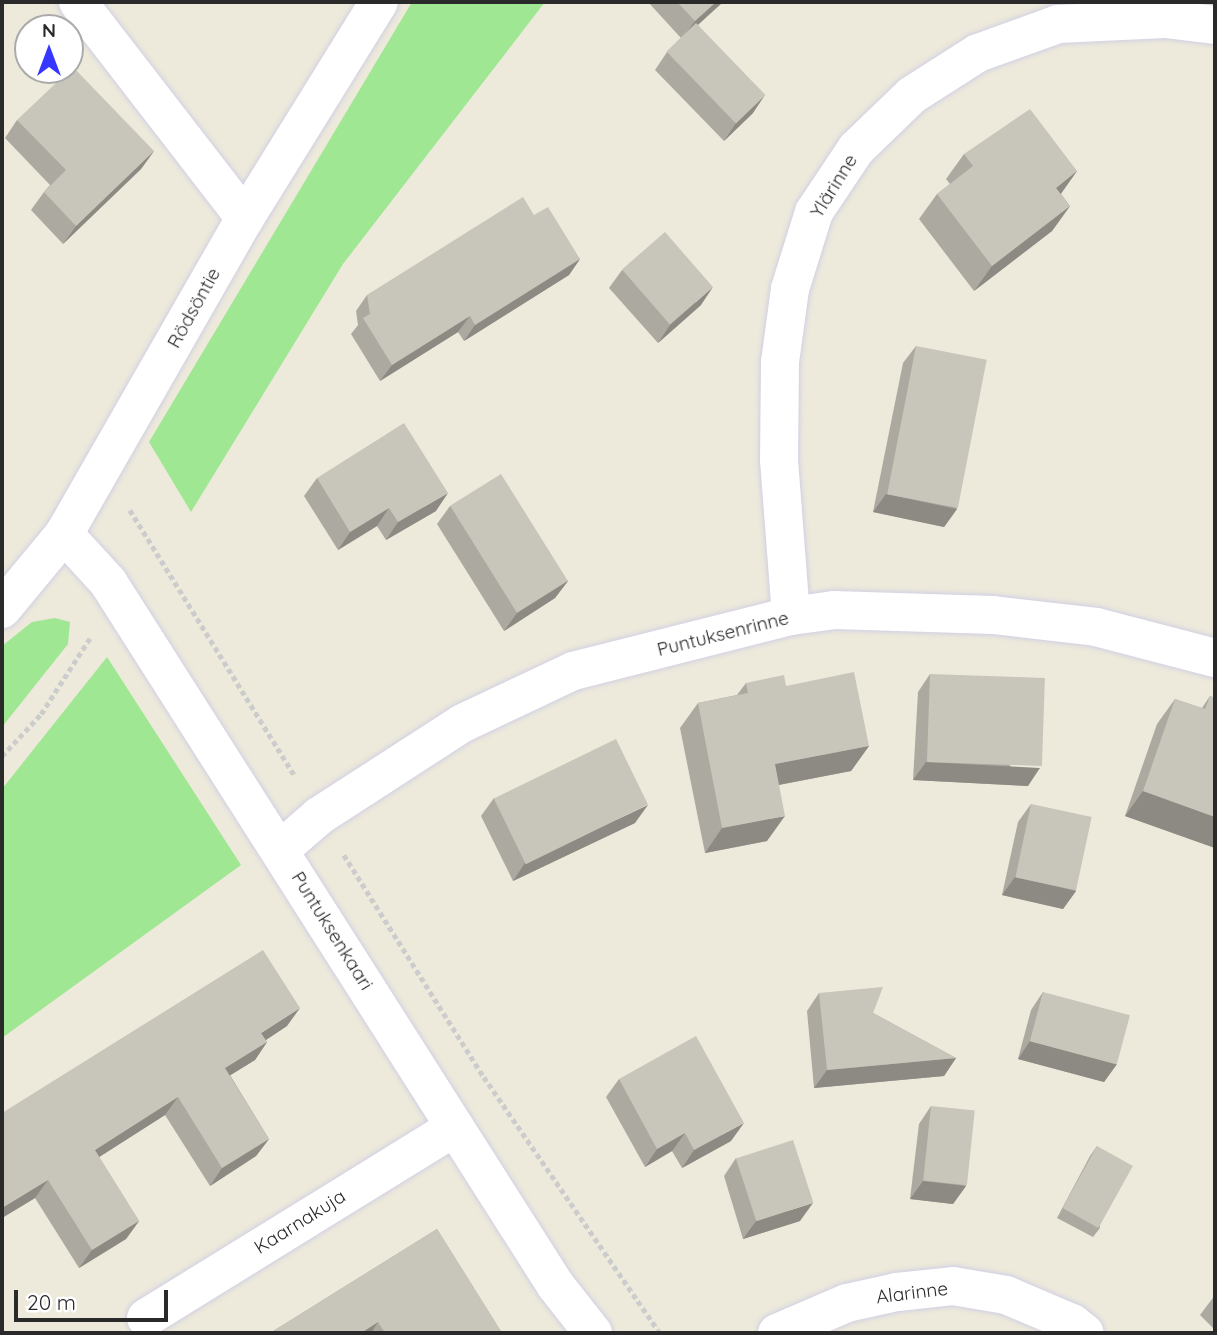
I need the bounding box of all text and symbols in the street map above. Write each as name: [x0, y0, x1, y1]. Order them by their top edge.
north arrow: [14, 14, 84, 84]
text: N: [42, 18, 56, 42]
street label: Ylärinne: [806, 150, 862, 222]
street label: Rödsöntie: [163, 264, 225, 352]
street label: Puntuksenrinne: [655, 607, 791, 661]
street label: Puntuksenkaari: [286, 867, 378, 995]
street label: Kaarnakuja: [250, 1185, 350, 1259]
scale bar: [18, 1276, 172, 1320]
street label: Alarinne: [875, 1277, 949, 1309]
text: 20 m: [27, 1289, 76, 1315]

